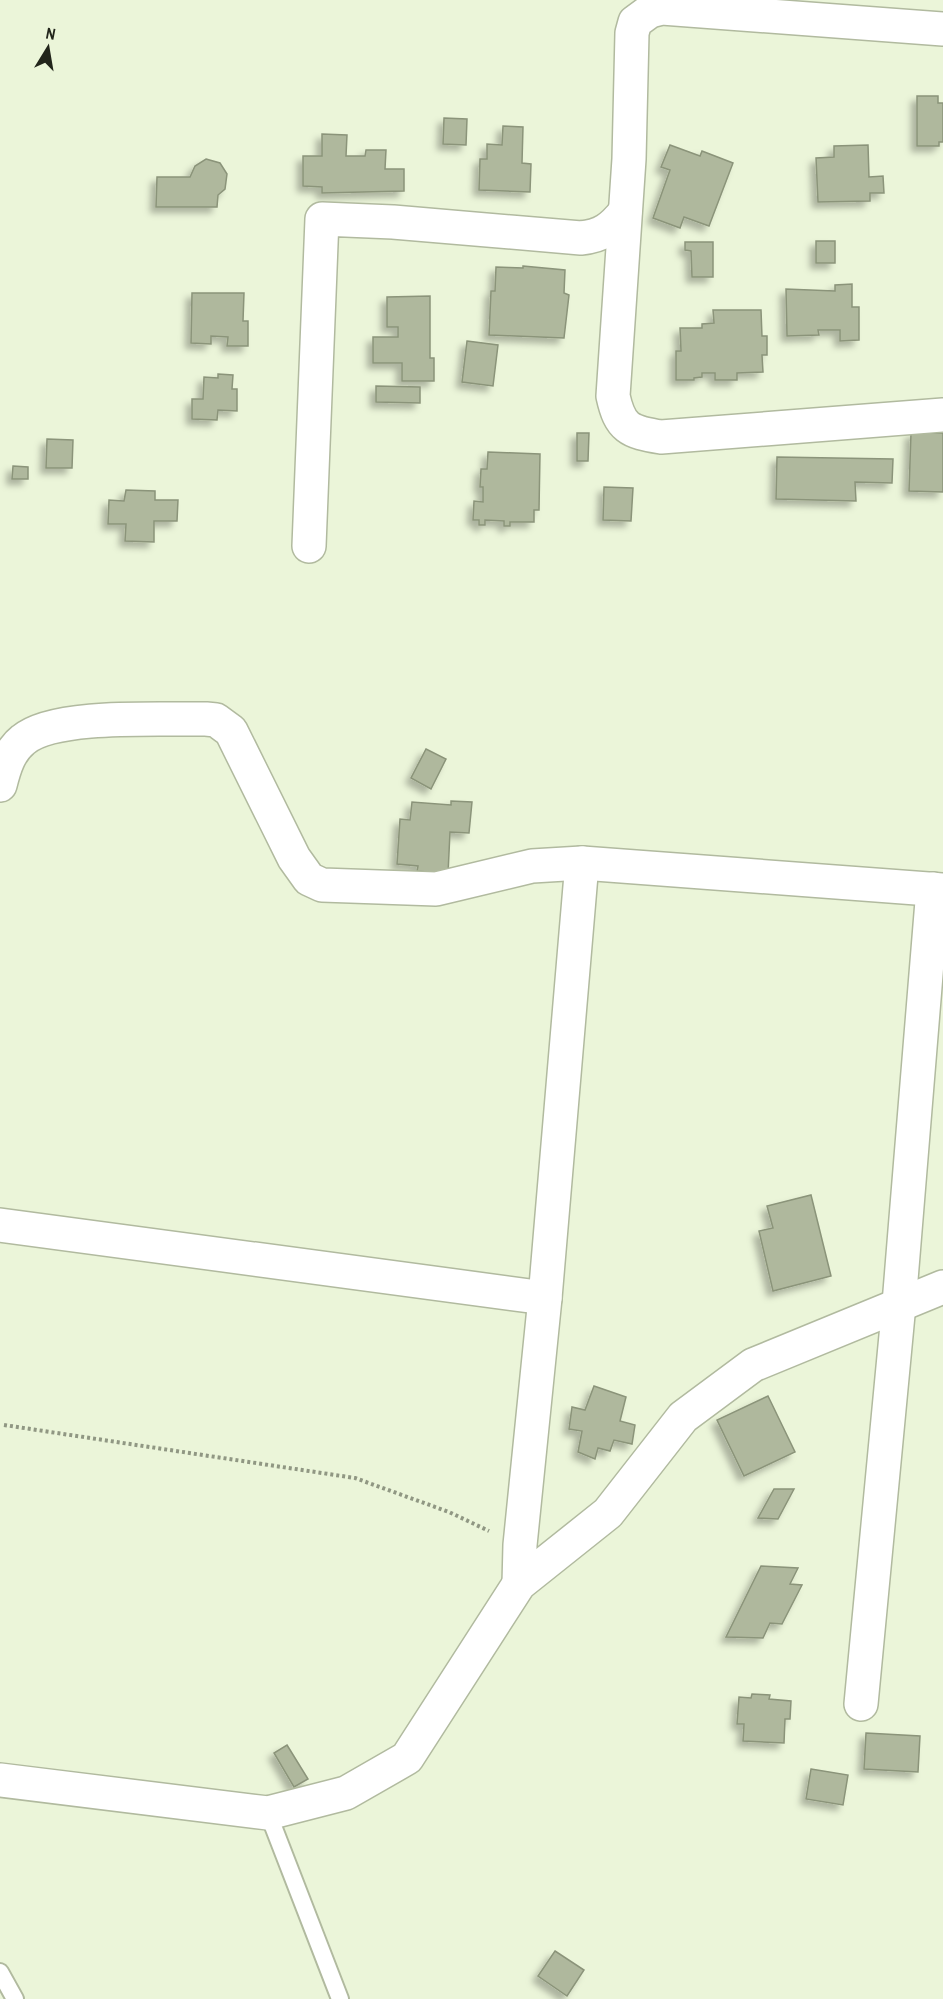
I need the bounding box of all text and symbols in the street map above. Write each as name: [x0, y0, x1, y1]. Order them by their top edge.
north arrow: [18, 18, 78, 78]
text: N: [44, 22, 58, 45]

